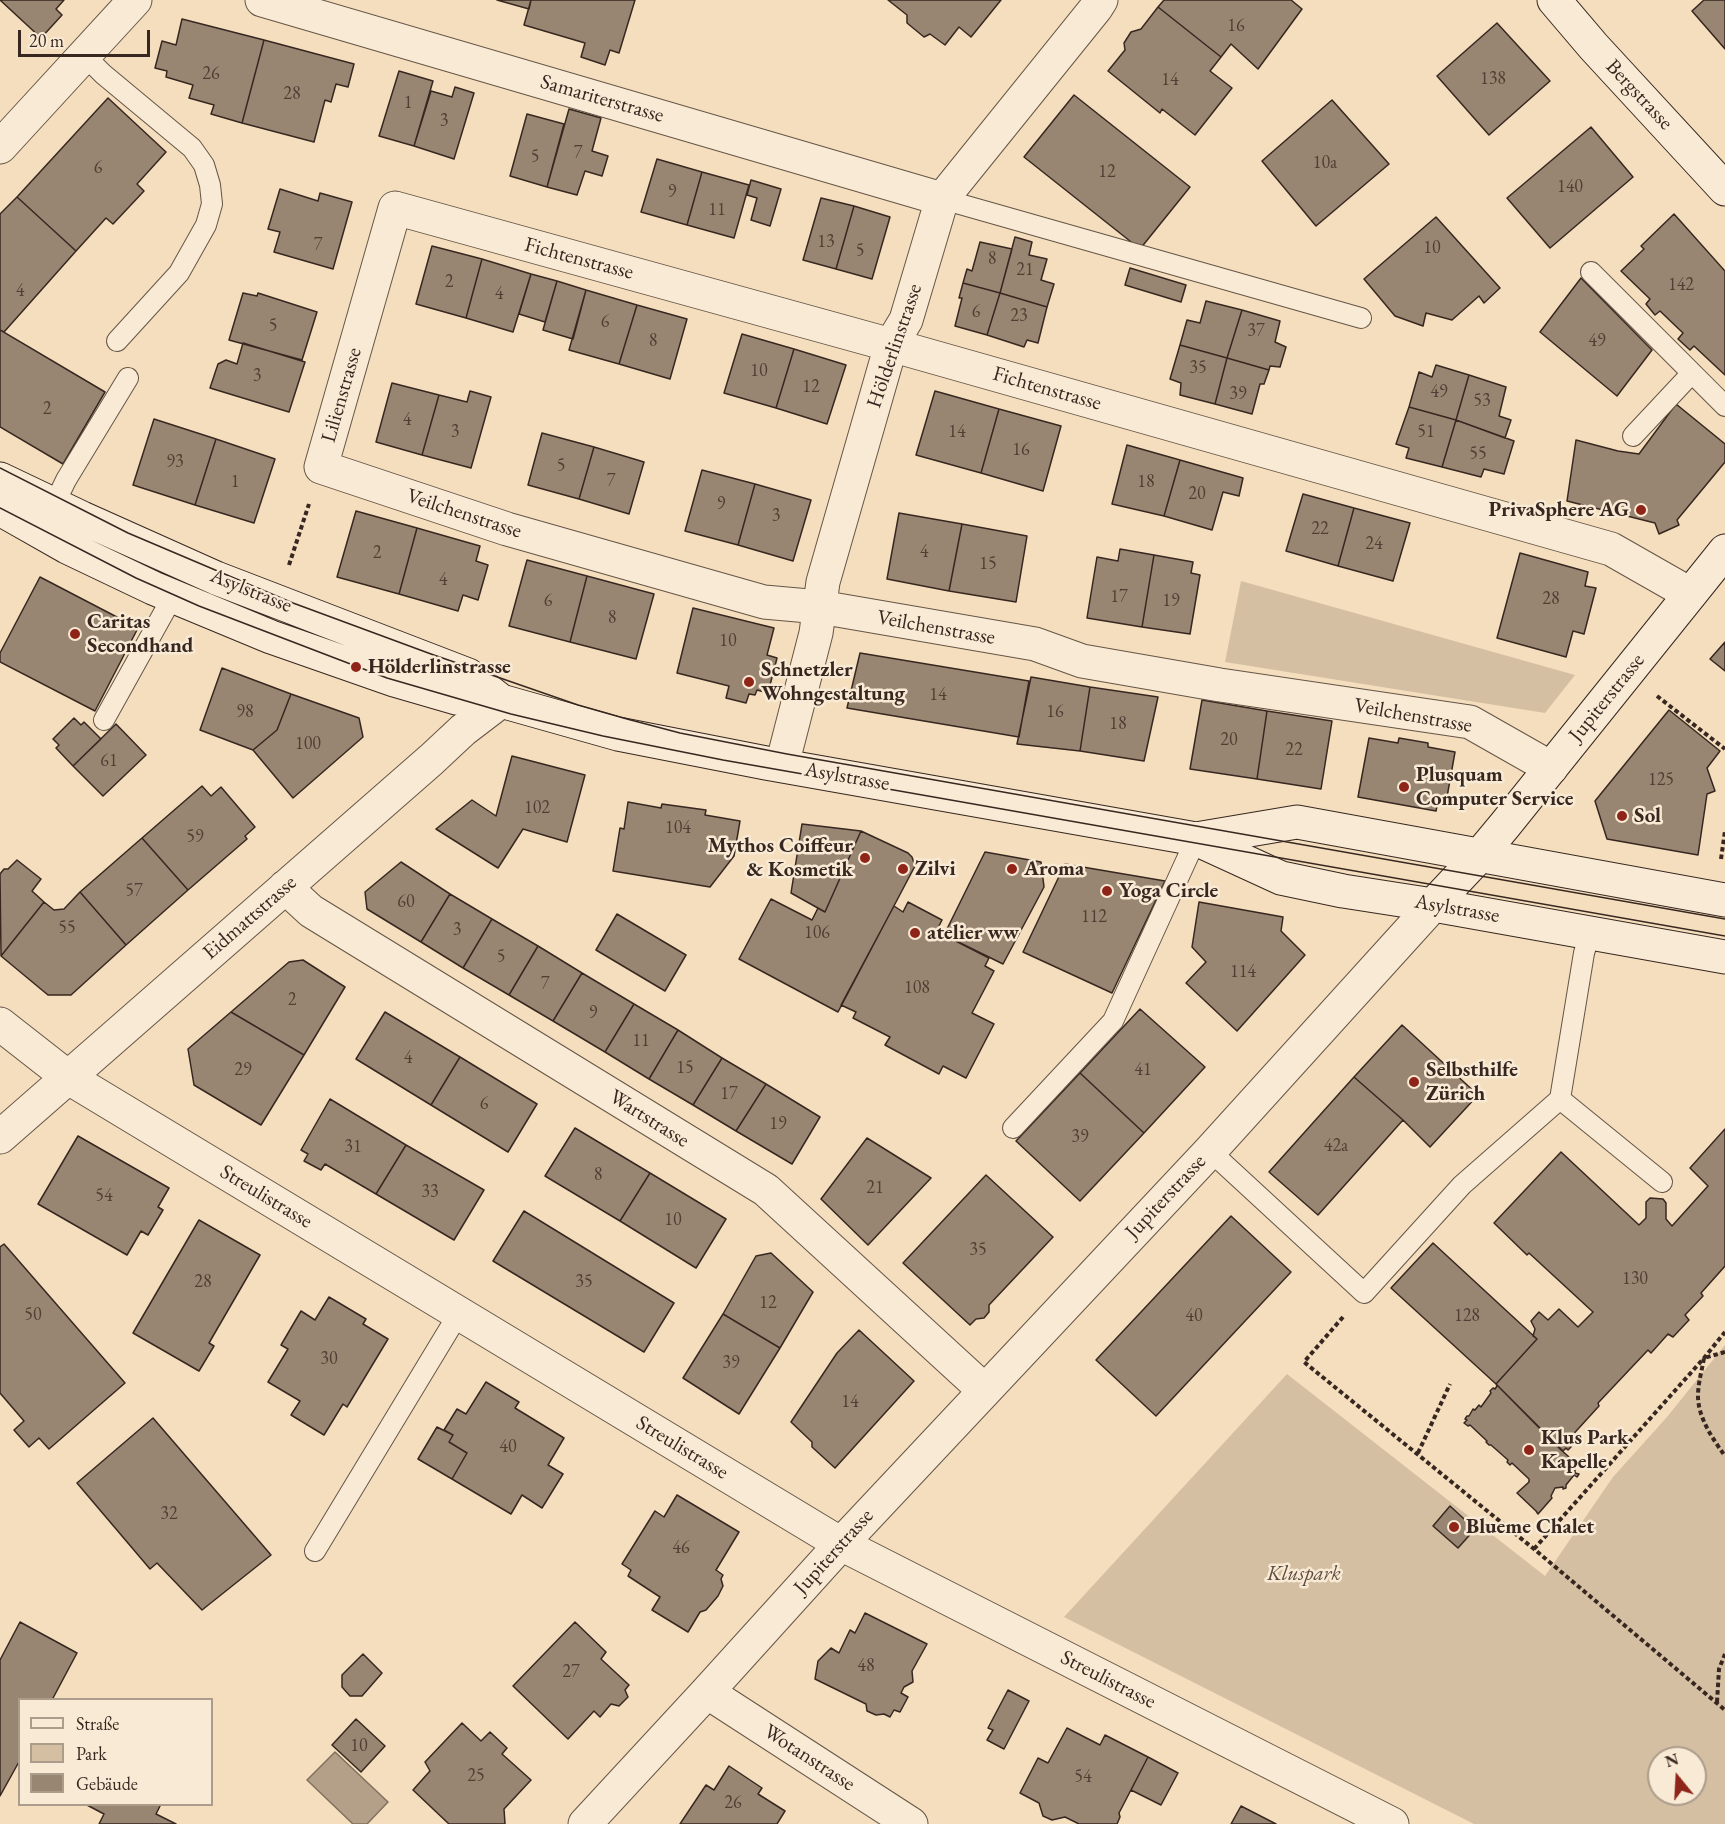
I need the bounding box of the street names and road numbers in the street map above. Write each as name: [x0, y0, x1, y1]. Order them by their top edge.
street label: Bergstrasse: [1600, 55, 1678, 135]
street label: Samariterstrasse: [537, 69, 667, 129]
street label: Fichtenstrasse: [522, 232, 636, 286]
street label: Hölderlinstrasse: [862, 281, 928, 411]
street label: Lilienstrasse: [316, 345, 368, 445]
street label: Fichtenstrasse: [990, 361, 1104, 417]
street label: Veilchenstrasse: [403, 484, 525, 544]
street label: Asylstrasse: [206, 563, 296, 619]
street label: Veilchenstrasse: [875, 605, 997, 651]
street label: Jupiterstrasse: [1564, 649, 1650, 747]
street label: Veilchenstrasse: [1352, 693, 1474, 739]
street label: Asylstrasse: [803, 757, 891, 797]
street label: Eidmattstrasse: [198, 870, 302, 966]
street label: Asylstrasse: [1413, 889, 1501, 929]
street label: Wartstrasse: [604, 1085, 694, 1153]
street label: Jupiterstrasse: [1120, 1149, 1212, 1245]
street label: Streulistrasse: [215, 1160, 317, 1234]
street label: Streulistrasse: [631, 1411, 733, 1485]
street label: Jupiterstrasse: [789, 1504, 879, 1600]
street label: Streulistrasse: [1056, 1645, 1160, 1715]
street label: Wotanstrasse: [758, 1719, 860, 1797]

